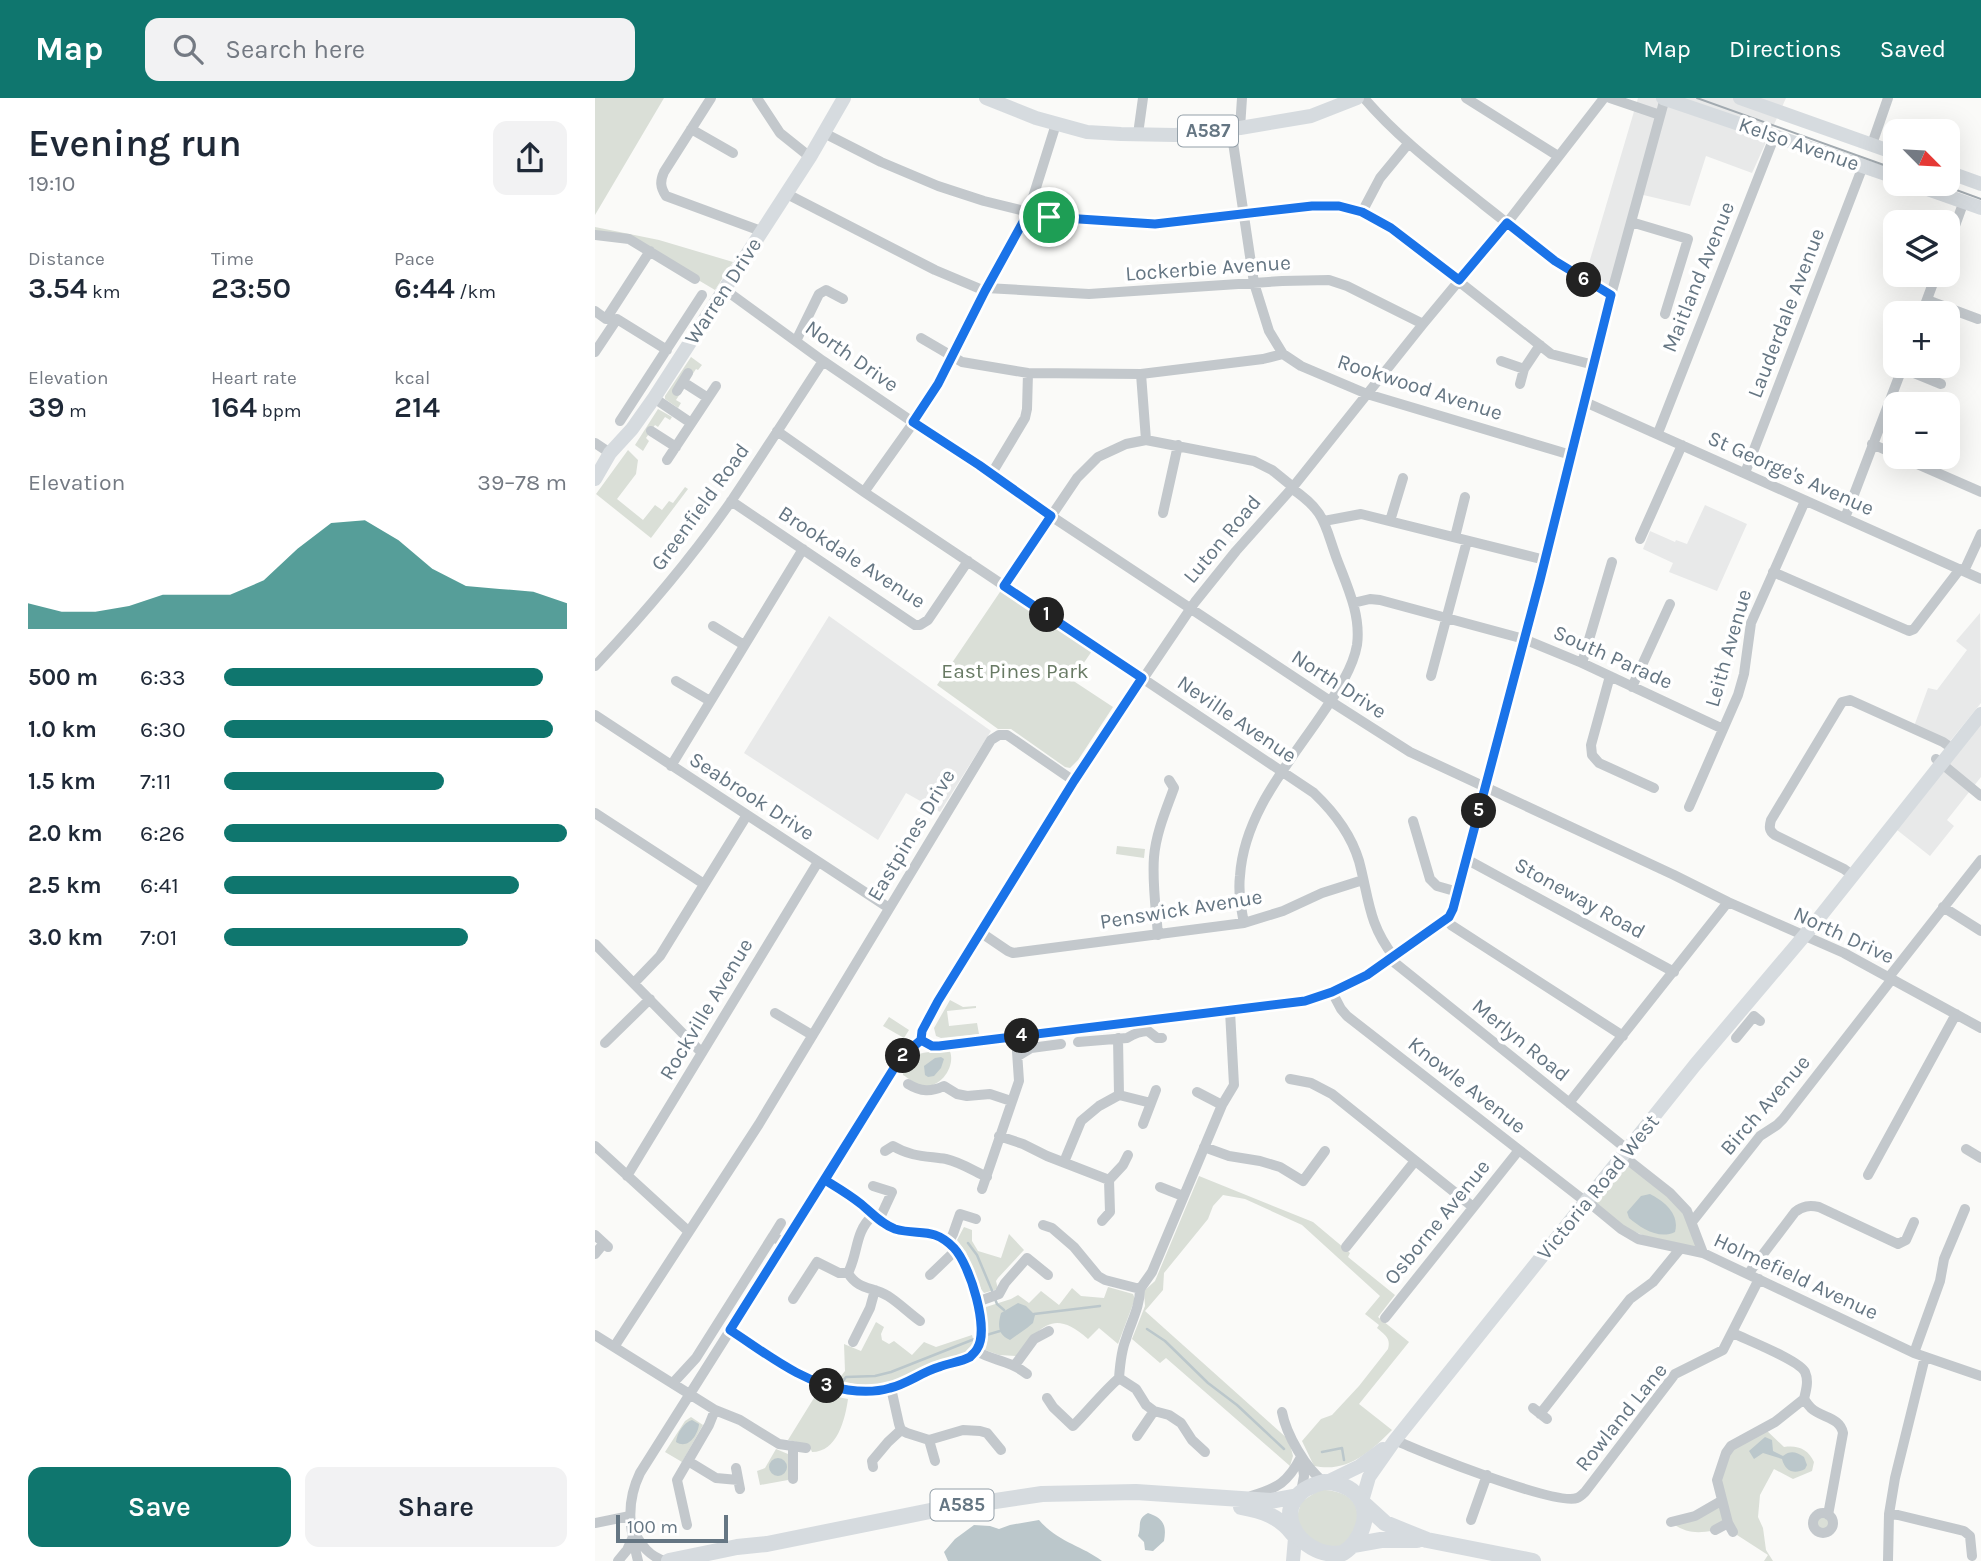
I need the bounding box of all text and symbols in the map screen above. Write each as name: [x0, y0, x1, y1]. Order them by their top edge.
search box: [145, 18, 635, 81]
text: Map: [35, 30, 103, 68]
icon: search: [169, 30, 207, 68]
text: Search here: [225, 34, 365, 65]
text: Map: [1643, 35, 1691, 63]
text: Directions: [1729, 35, 1842, 63]
text: Saved: [1880, 35, 1946, 63]
street label: Kelso Avenue: [1736, 112, 1862, 176]
road number: A587: [1178, 116, 1238, 146]
north arrow: [1883, 119, 1960, 196]
map controls: [1883, 119, 1960, 469]
text: Evening run: [28, 121, 242, 166]
button: share: [493, 121, 567, 195]
text: 19:10: [28, 170, 76, 197]
pin: [1019, 187, 1079, 247]
icon: arrive: [1030, 198, 1068, 236]
street label: Maitland Avenue: [1657, 198, 1739, 356]
button: layers: [1883, 210, 1960, 287]
street label: Lauderdale Avenue: [1743, 225, 1829, 401]
street label: Warren Drive: [680, 233, 766, 349]
text: Distance: [28, 248, 105, 270]
text: Time: [211, 248, 254, 270]
text: Pace: [394, 248, 435, 270]
street label: Lockerbie Avenue: [1124, 250, 1292, 286]
pin: 6: [1567, 262, 1601, 298]
text: 6: [1578, 268, 1589, 290]
text: 3.54: [28, 270, 87, 306]
text: 23:50: [211, 270, 291, 306]
text: 6:44: [394, 270, 455, 306]
text: km: [87, 281, 120, 303]
text: /km: [455, 281, 496, 303]
button: +: [1883, 301, 1960, 378]
street label: North Drive: [801, 315, 903, 397]
street label: Rookwood Avenue: [1334, 349, 1506, 425]
text: Elevation: [28, 367, 108, 389]
text: Heart rate: [211, 367, 297, 389]
text: kcal: [394, 367, 430, 389]
text: 39: [28, 389, 64, 425]
text: 164: [211, 389, 257, 425]
text: 214: [394, 389, 440, 425]
button: −: [1883, 392, 1960, 469]
text: m: [64, 400, 87, 422]
text: bpm: [257, 400, 302, 422]
street label: St George's Avenue: [1704, 426, 1878, 520]
street label: Greenfield Road: [646, 439, 754, 575]
text: Elevation: [28, 469, 125, 496]
text: 39–78 m: [477, 469, 567, 496]
street label: Luton Road: [1178, 490, 1266, 588]
street label: Brookdale Avenue: [774, 501, 930, 613]
street label: Leith Avenue: [1700, 586, 1756, 710]
pin: 1: [1029, 598, 1065, 632]
text: 1: [1043, 603, 1050, 625]
street label: South Parade: [1550, 620, 1676, 694]
street label: North Drive: [1287, 645, 1391, 723]
park label: East Pines Park: [941, 659, 1089, 683]
text: 500 m: [28, 664, 98, 691]
text: 6:33: [140, 664, 186, 691]
street label: Neville Avenue: [1173, 670, 1301, 768]
text: 1.0 km: [28, 716, 97, 743]
text: 6:30: [140, 716, 186, 743]
street label: Seabrook Drive: [685, 747, 819, 845]
street label: Eastpines Drive: [862, 765, 960, 905]
text: 1.5 km: [28, 768, 96, 795]
text: 7:11: [140, 768, 171, 795]
pin: 5: [1461, 794, 1497, 828]
text: 5: [1473, 799, 1484, 821]
text: 2.0 km: [28, 820, 103, 847]
text: 6:26: [140, 820, 185, 847]
street label: Stoneway Road: [1511, 852, 1649, 944]
text: 2.5 km: [28, 872, 102, 899]
text: 6:41: [140, 872, 179, 899]
street label: Penswick Avenue: [1098, 884, 1264, 934]
street label: North Drive: [1790, 901, 1898, 969]
text: 3.0 km: [28, 924, 103, 951]
text: 7:01: [140, 924, 177, 951]
street label: Rockville Avenue: [654, 934, 758, 1084]
street label: Merlyn Road: [1468, 994, 1574, 1086]
pin: 4: [1005, 1018, 1039, 1054]
text: 4: [1016, 1024, 1027, 1046]
street label: Knowle Avenue: [1403, 1032, 1531, 1138]
pin: 2: [885, 1038, 921, 1074]
text: 2: [897, 1044, 908, 1066]
street label: Birch Avenue: [1715, 1050, 1815, 1160]
street label: Victoria Road West: [1532, 1109, 1664, 1264]
street label: Osborne Avenue: [1379, 1155, 1495, 1289]
street label: Holmefield Avenue: [1710, 1227, 1882, 1325]
street label: Rowland Lane: [1570, 1358, 1672, 1476]
pin: 3: [810, 1368, 845, 1404]
text: 3: [821, 1374, 832, 1396]
button: Save: [28, 1467, 291, 1547]
button: Share: [305, 1467, 567, 1547]
road number: A585: [931, 1490, 993, 1520]
scale bar: [616, 1512, 728, 1544]
text: 100 m: [627, 1516, 678, 1538]

